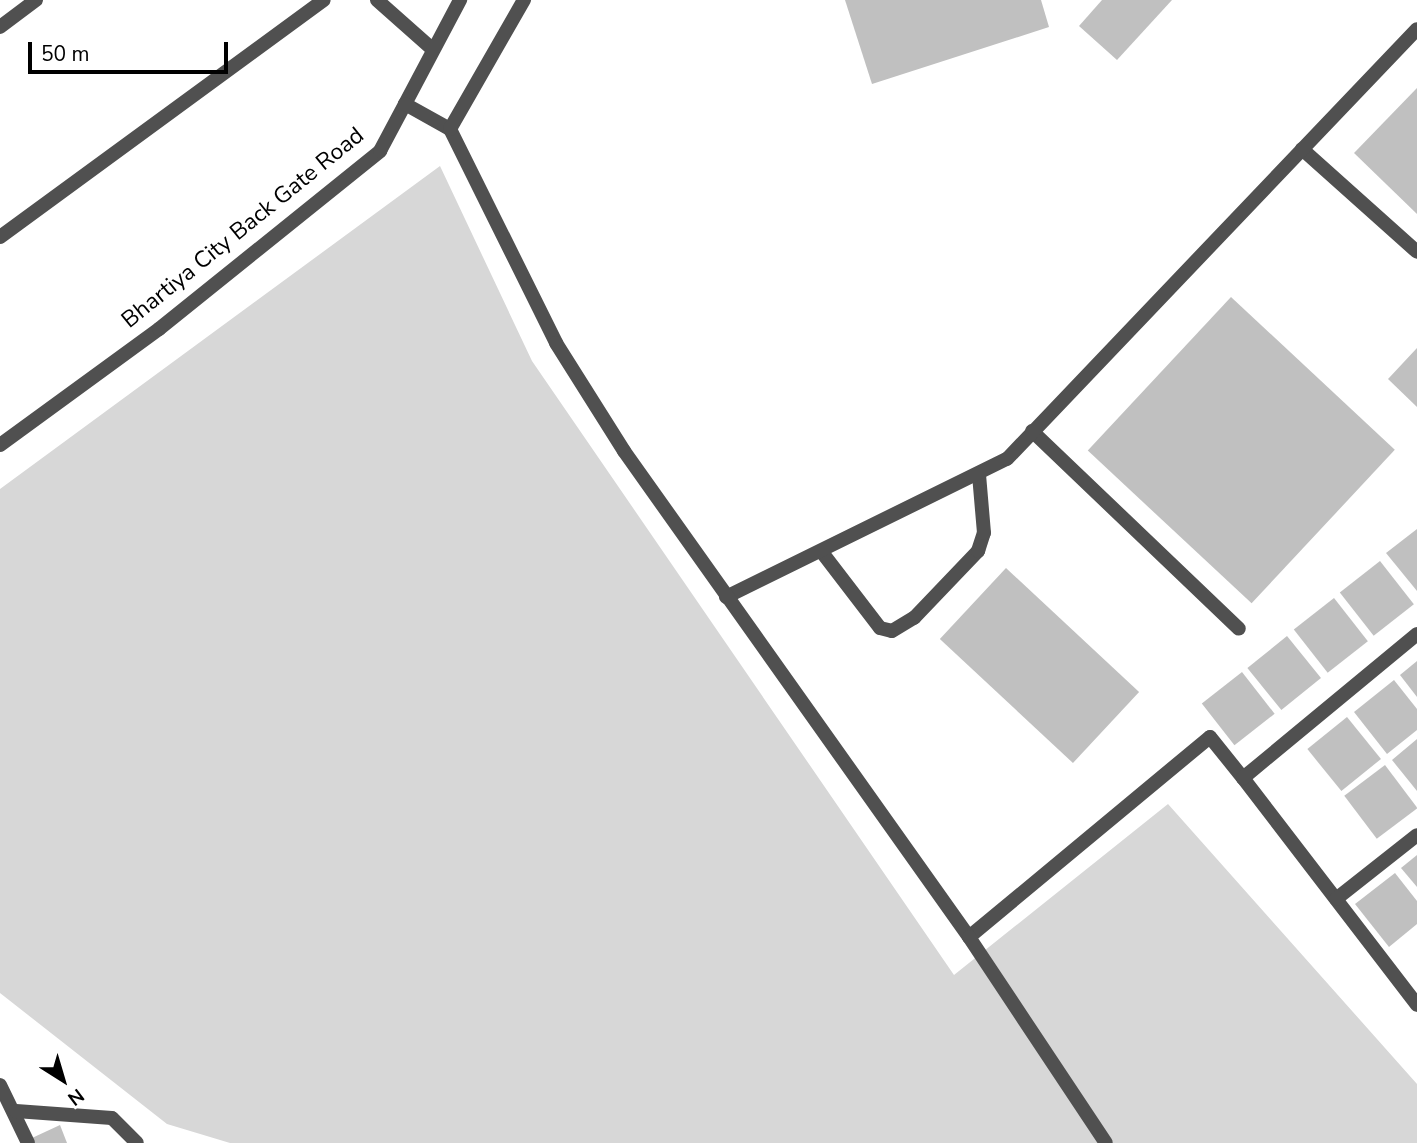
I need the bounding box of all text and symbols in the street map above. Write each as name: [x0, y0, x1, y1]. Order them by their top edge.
scale bar: [32, 28, 231, 72]
text: 50 m: [41, 40, 90, 68]
street label: Bhartiya City Back Gate Road: [116, 122, 370, 334]
north arrow: [28, 1045, 98, 1115]
text: N: [62, 1082, 89, 1111]

